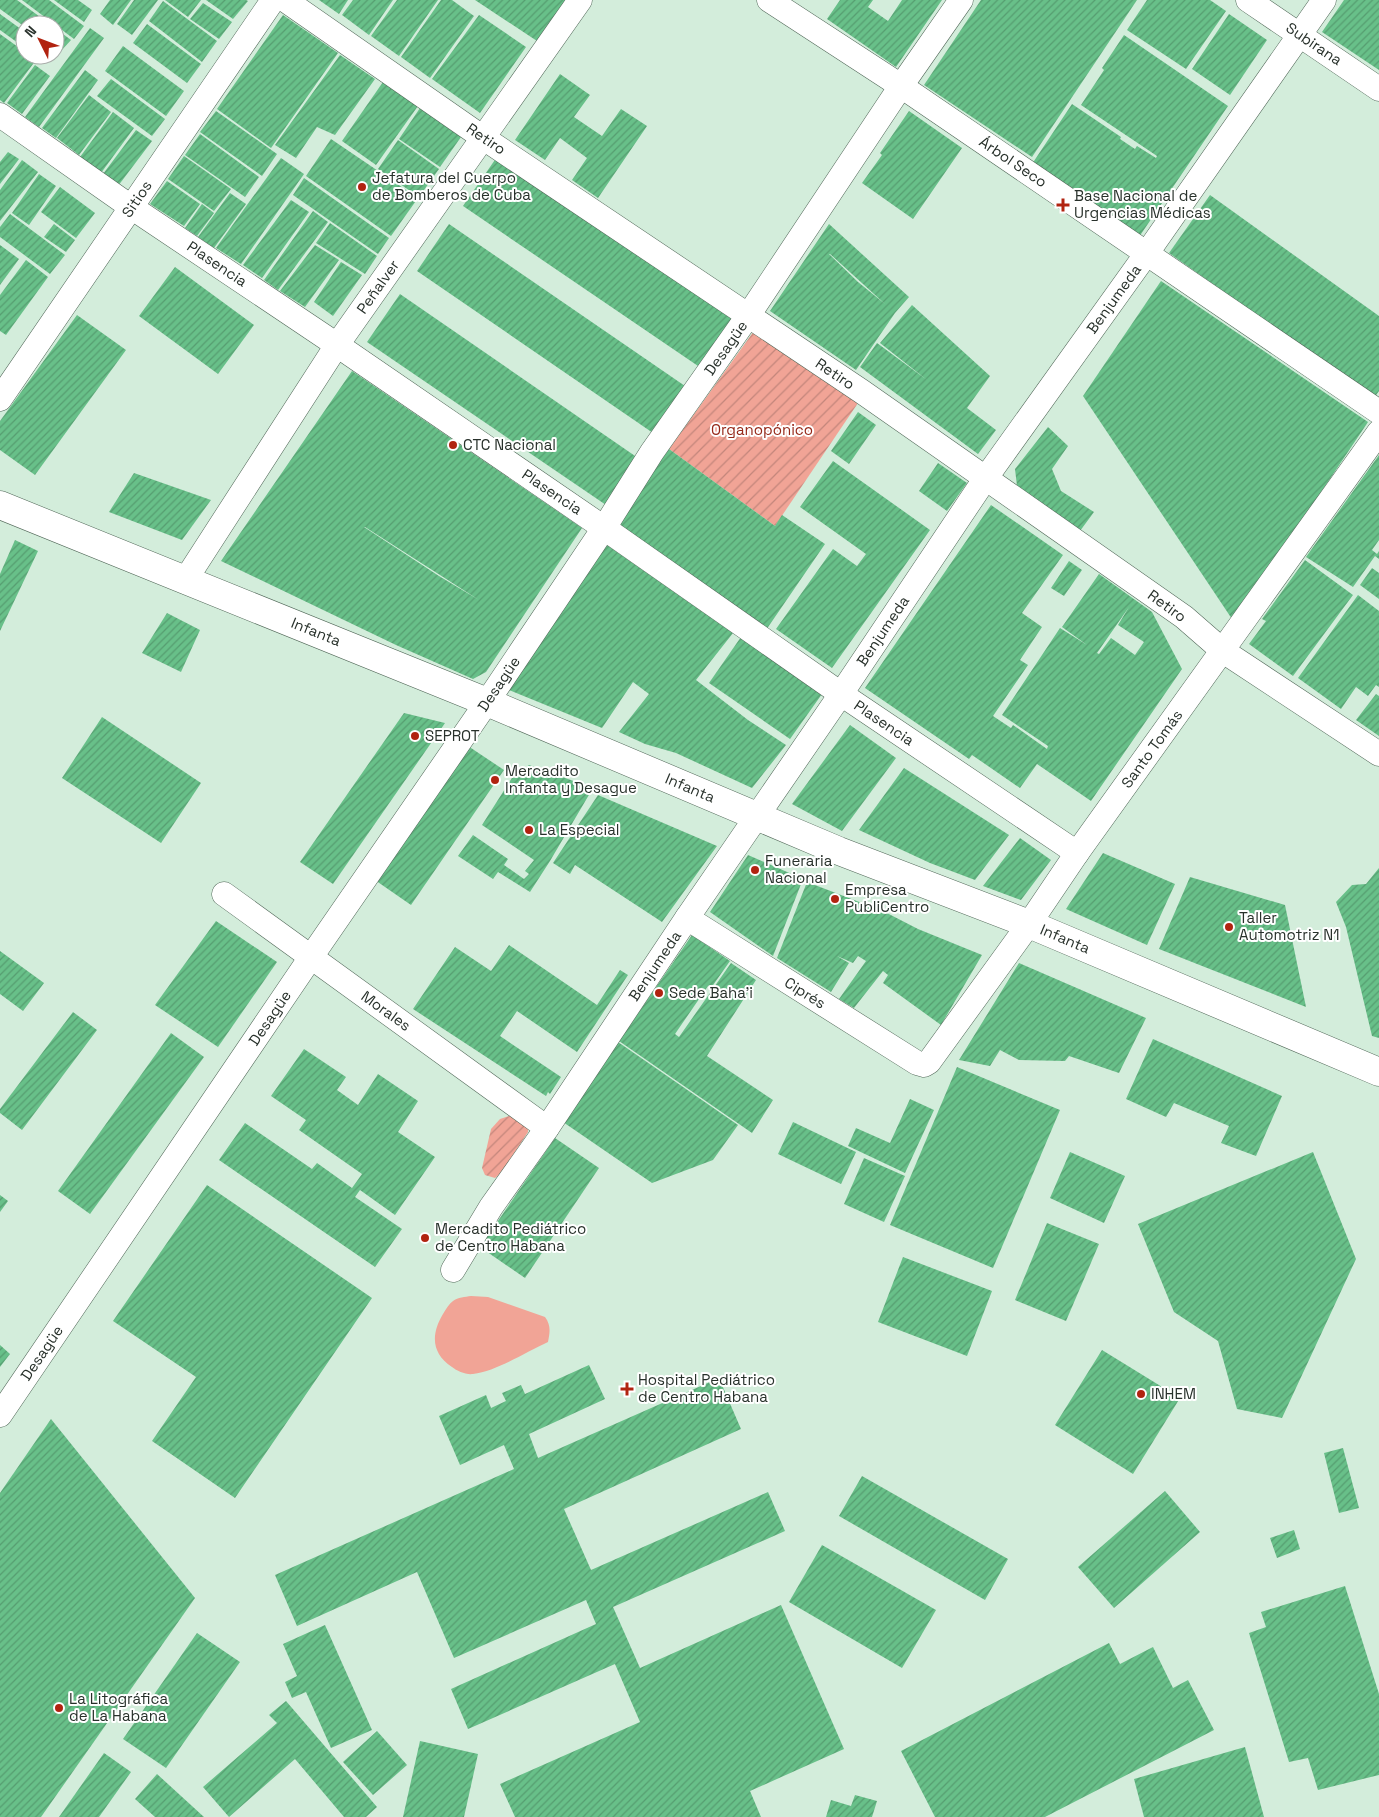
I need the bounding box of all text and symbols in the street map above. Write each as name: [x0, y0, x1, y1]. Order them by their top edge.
north arrow: [15, 15, 65, 65]
street label: Subirana: [1283, 18, 1346, 69]
text: N: [21, 22, 40, 41]
street label: Retiro: [463, 119, 510, 159]
street label: Árbol Seco: [976, 132, 1051, 191]
place label: Jefatura del Cuerpo de Bomberos de Cuba: [372, 168, 531, 204]
street label: Sitios: [117, 176, 156, 221]
marker: Jefatura del Cuerpo de Bomberos de Cuba: [356, 181, 368, 193]
place label: Base Nacional de Urgencias Médicas: [1074, 186, 1211, 222]
marker: Base Nacional de Urgencias Médicas: [1056, 198, 1070, 212]
street label: Plasencia: [184, 237, 251, 291]
street label: Peñalver: [352, 256, 403, 317]
street label: Benjumeda: [1082, 260, 1145, 337]
street label: Desagüe: [700, 316, 751, 379]
street label: Retiro: [812, 354, 859, 394]
park label: Organopónico: [711, 420, 813, 439]
place label: CTC Nacional: [463, 435, 556, 454]
marker: CTC Nacional: [447, 439, 459, 451]
street label: Plasencia: [519, 465, 586, 519]
street label: Retiro: [1144, 585, 1190, 626]
street label: Benjumeda: [852, 592, 913, 670]
street label: Infanta: [288, 613, 344, 650]
street label: Desagüe: [473, 652, 524, 715]
street label: Plasencia: [851, 696, 918, 750]
street label: Santo Tomás: [1117, 706, 1186, 792]
place label: SEPROT: [425, 726, 480, 745]
marker: SEPROT: [409, 730, 421, 742]
place label: Mercadito Infanta y Desague: [505, 761, 637, 797]
street label: Infanta: [662, 769, 718, 807]
marker: Mercadito Infanta y Desague: [489, 774, 501, 786]
place label: La Especial: [539, 820, 620, 839]
marker: La Especial: [523, 824, 535, 836]
place label: Funeraria Nacional: [765, 851, 833, 887]
marker: Funeraria Nacional: [749, 864, 761, 876]
place label: Empresa PubliCentro: [845, 880, 929, 916]
marker: Empresa PubliCentro: [829, 893, 841, 905]
place label: Taller Automotriz N1: [1239, 908, 1340, 944]
street label: Infanta: [1037, 920, 1093, 958]
marker: Taller Automotriz N1: [1223, 921, 1235, 933]
street label: Benjumeda: [624, 927, 685, 1005]
street label: Ciprés: [781, 973, 830, 1013]
place label: Sede Baha’i: [669, 983, 753, 1002]
street label: Desagüe: [244, 986, 295, 1049]
street label: Morales: [358, 986, 415, 1035]
marker: Sede Baha’i: [653, 987, 665, 999]
place label: Mercadito Pediátrico de Centro Habana: [435, 1219, 586, 1255]
marker: Mercadito Pediátrico de Centro Habana: [419, 1232, 431, 1244]
street label: Desagüe: [16, 1321, 67, 1384]
place label: Hospital Pediátrico de Centro Habana: [638, 1370, 775, 1406]
marker: Hospital Pediátrico de Centro Habana: [620, 1382, 634, 1396]
place label: INHEM: [1151, 1384, 1196, 1403]
marker: INHEM: [1135, 1388, 1147, 1400]
place label: La Litográfica de La Habana: [69, 1689, 169, 1725]
marker: La Litográfica de La Habana: [53, 1702, 65, 1714]

